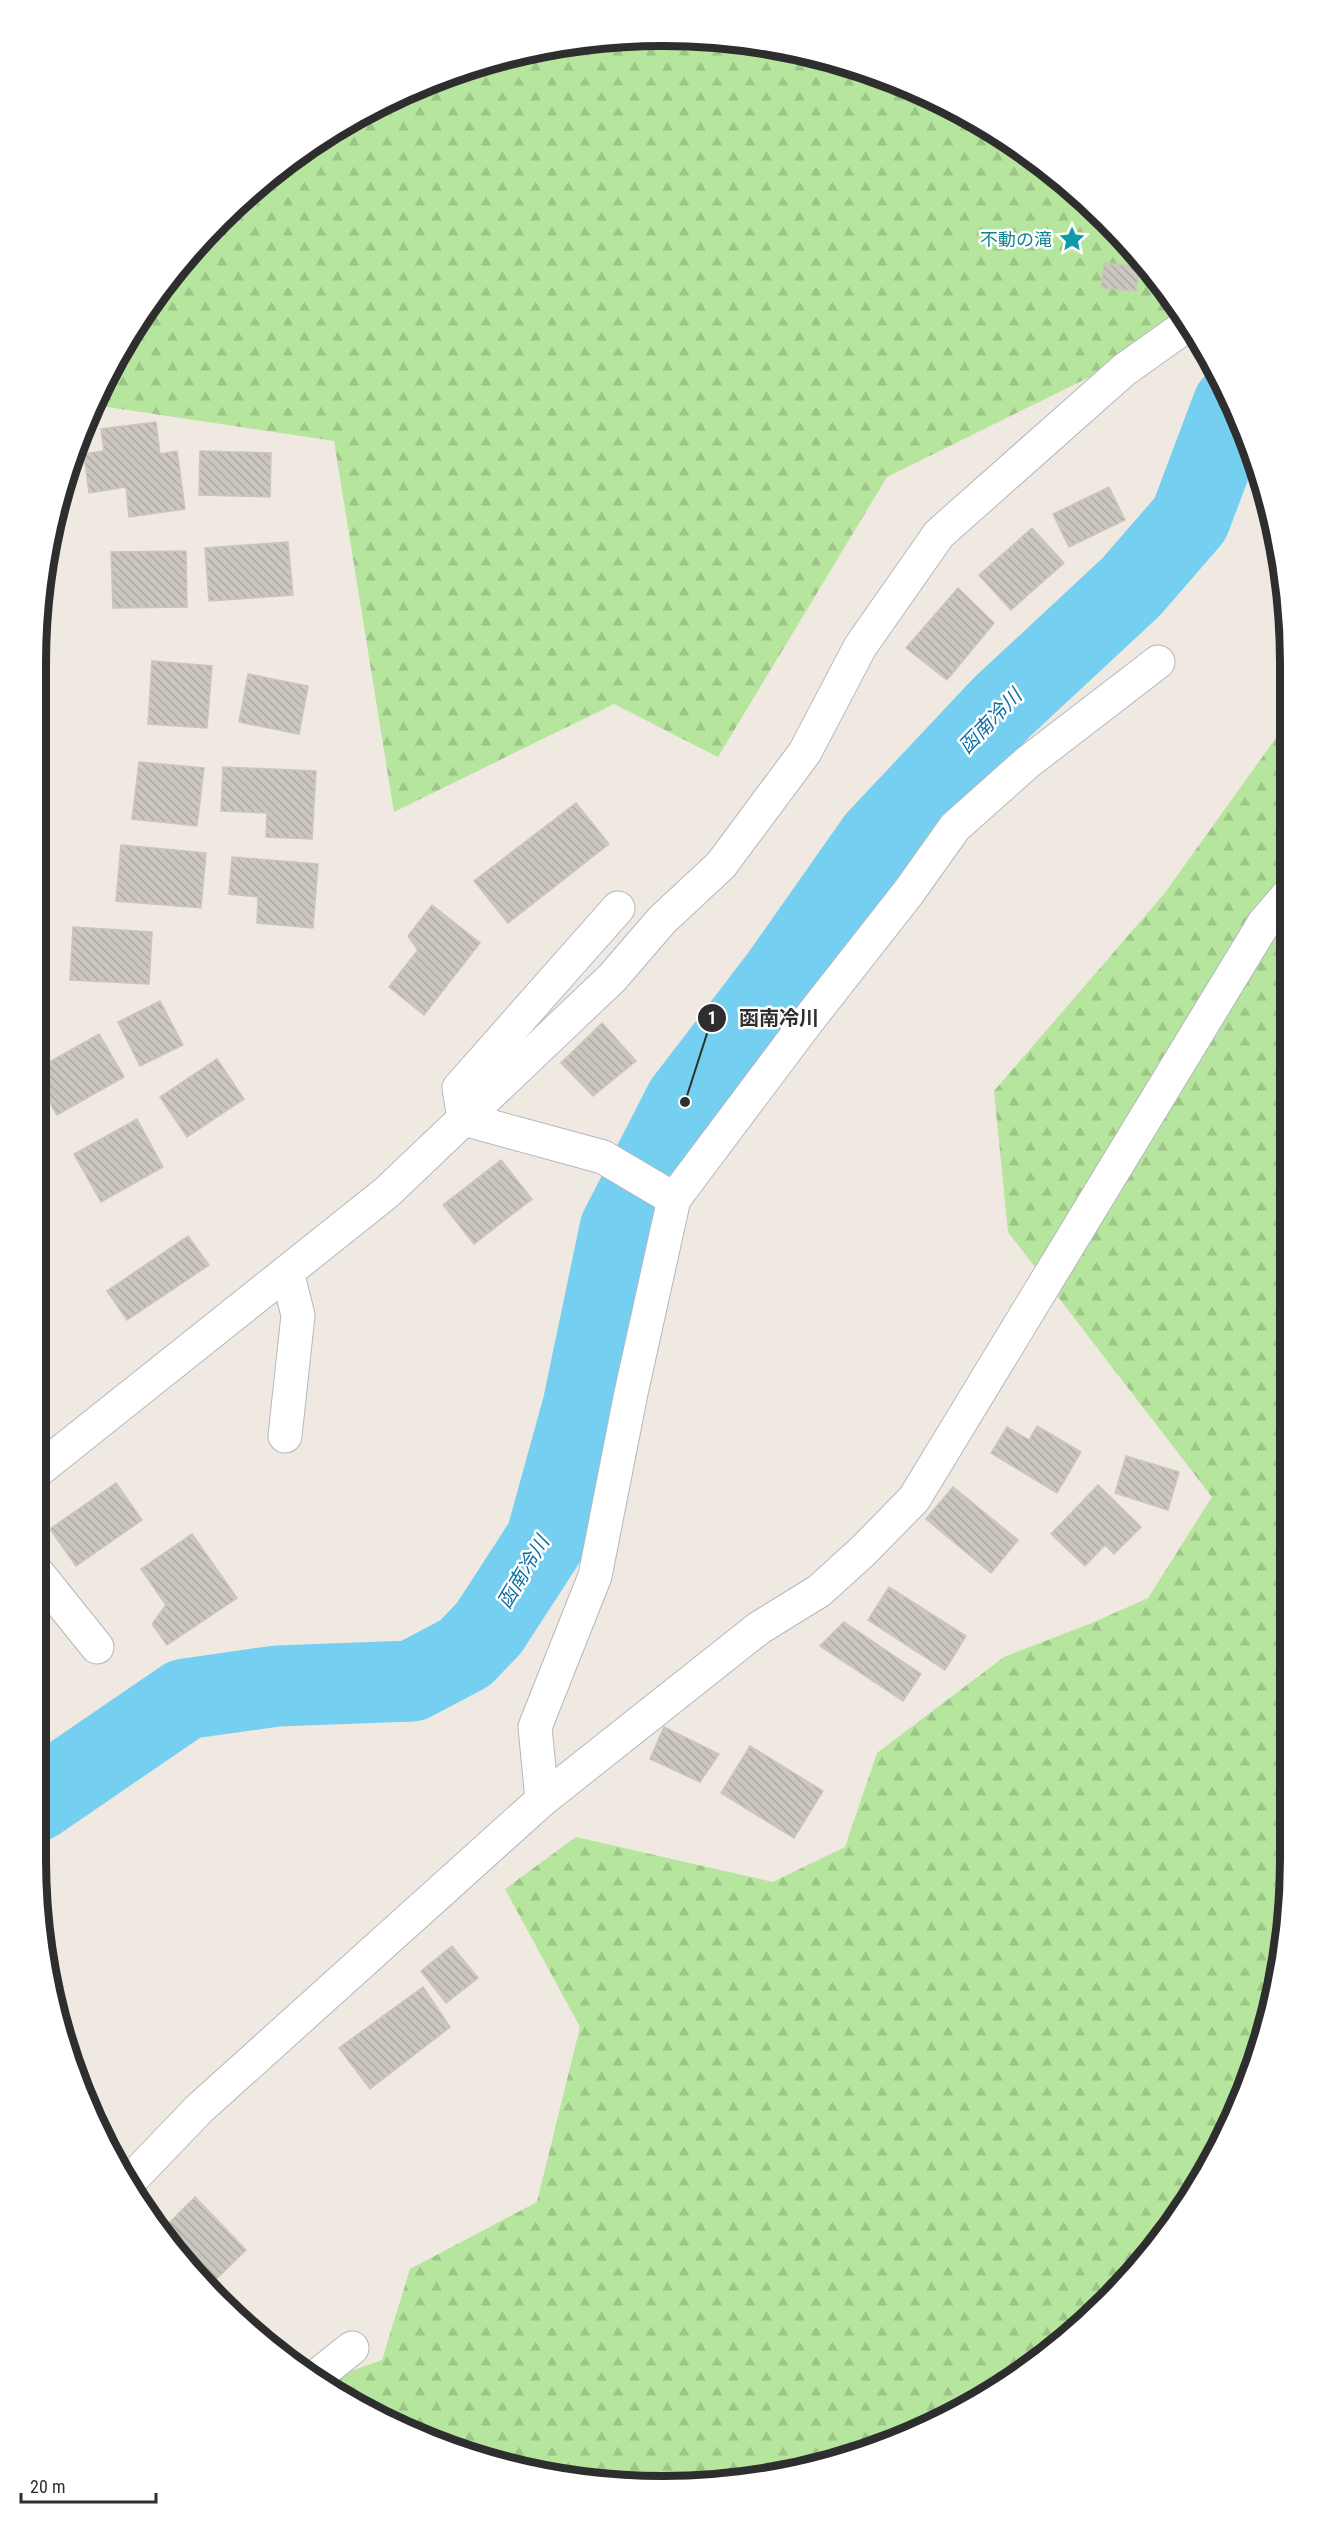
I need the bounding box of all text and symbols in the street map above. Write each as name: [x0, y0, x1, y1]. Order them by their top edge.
place icon: 不動の滝: [1057, 224, 1087, 254]
place label: 不動の滝: [980, 229, 1052, 250]
water label: 函南冷川: [954, 682, 1028, 758]
callout: 函南冷川: [697, 999, 831, 1037]
text: 函南冷川: [739, 1006, 819, 1030]
text: 1: [707, 1007, 717, 1028]
water label: 函南冷川: [492, 1530, 555, 1612]
scale bar: [21, 2466, 156, 2504]
text: 20 m: [30, 2476, 65, 2497]

